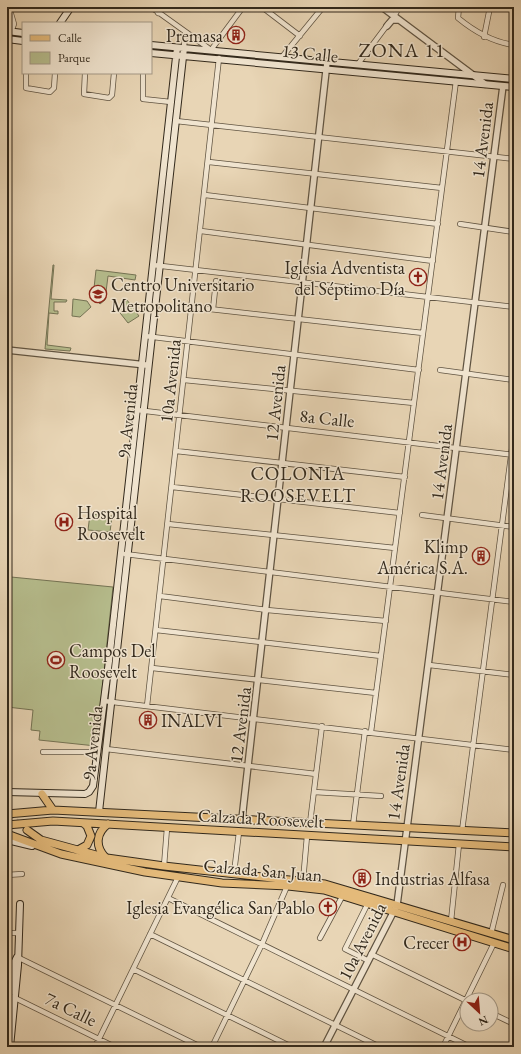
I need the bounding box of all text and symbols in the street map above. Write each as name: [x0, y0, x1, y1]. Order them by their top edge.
legend: [22, 22, 152, 74]
place label: Premasa: [166, 24, 224, 47]
building icon: Premasa: [226, 25, 246, 45]
text: Calle: [58, 30, 82, 46]
district label: ZONA 11: [358, 37, 446, 63]
street label: 13 Calle: [281, 39, 339, 67]
text: Parque: [58, 50, 90, 66]
street label: 14 Avenida: [466, 100, 498, 179]
place label: Iglesia Adventista del Séptimo Día: [284, 256, 406, 300]
church icon: Iglesia Adventista del Séptimo Día: [408, 267, 428, 287]
place label: Centro Universitario Metropolitano: [111, 273, 255, 317]
school or university icon: Centro Universitario Metropolitano: [88, 284, 108, 304]
street label: 10a Avenida: [154, 337, 186, 424]
street label: 12 Avenida: [260, 363, 291, 442]
street label: 9a Avenida: [112, 382, 142, 460]
street label: 8a Calle: [298, 404, 356, 432]
street label: 14 Avenida: [425, 422, 457, 501]
district label: COLONIA ROOSEVELT: [240, 461, 356, 508]
place label: Hospital Roosevelt: [77, 501, 145, 545]
hospital icon: Hospital Roosevelt: [54, 512, 74, 532]
place label: Klimp América S.A.: [376, 535, 468, 579]
building icon: Klimp América S.A.: [471, 546, 491, 566]
place label: Campos Del Roosevelt: [69, 639, 156, 683]
sports icon: Campos Del Roosevelt: [46, 650, 66, 670]
street label: 12 Avenida: [224, 685, 256, 764]
street label: 9a Avenida: [77, 704, 107, 782]
place label: INALVI: [161, 709, 223, 732]
building icon: INALVI: [138, 710, 158, 730]
street label: 14 Avenida: [381, 742, 415, 822]
street label: Calzada Roosevelt: [197, 803, 325, 833]
street label: Calzada San Juan: [203, 853, 324, 887]
place label: Industrias Alfasa: [375, 867, 491, 890]
building icon: Industrias Alfasa: [352, 868, 372, 888]
place label: Iglesia Evangélica San Pablo: [126, 896, 315, 919]
church icon: Iglesia Evangélica San Pablo: [318, 897, 338, 917]
street label: 10a Avenida: [333, 898, 392, 984]
place label: Crecer: [403, 931, 449, 954]
hospital icon: Crecer: [452, 932, 472, 952]
street label: 7a Calle: [41, 987, 101, 1031]
north arrow: [459, 992, 499, 1032]
text: N: [476, 1013, 490, 1029]

